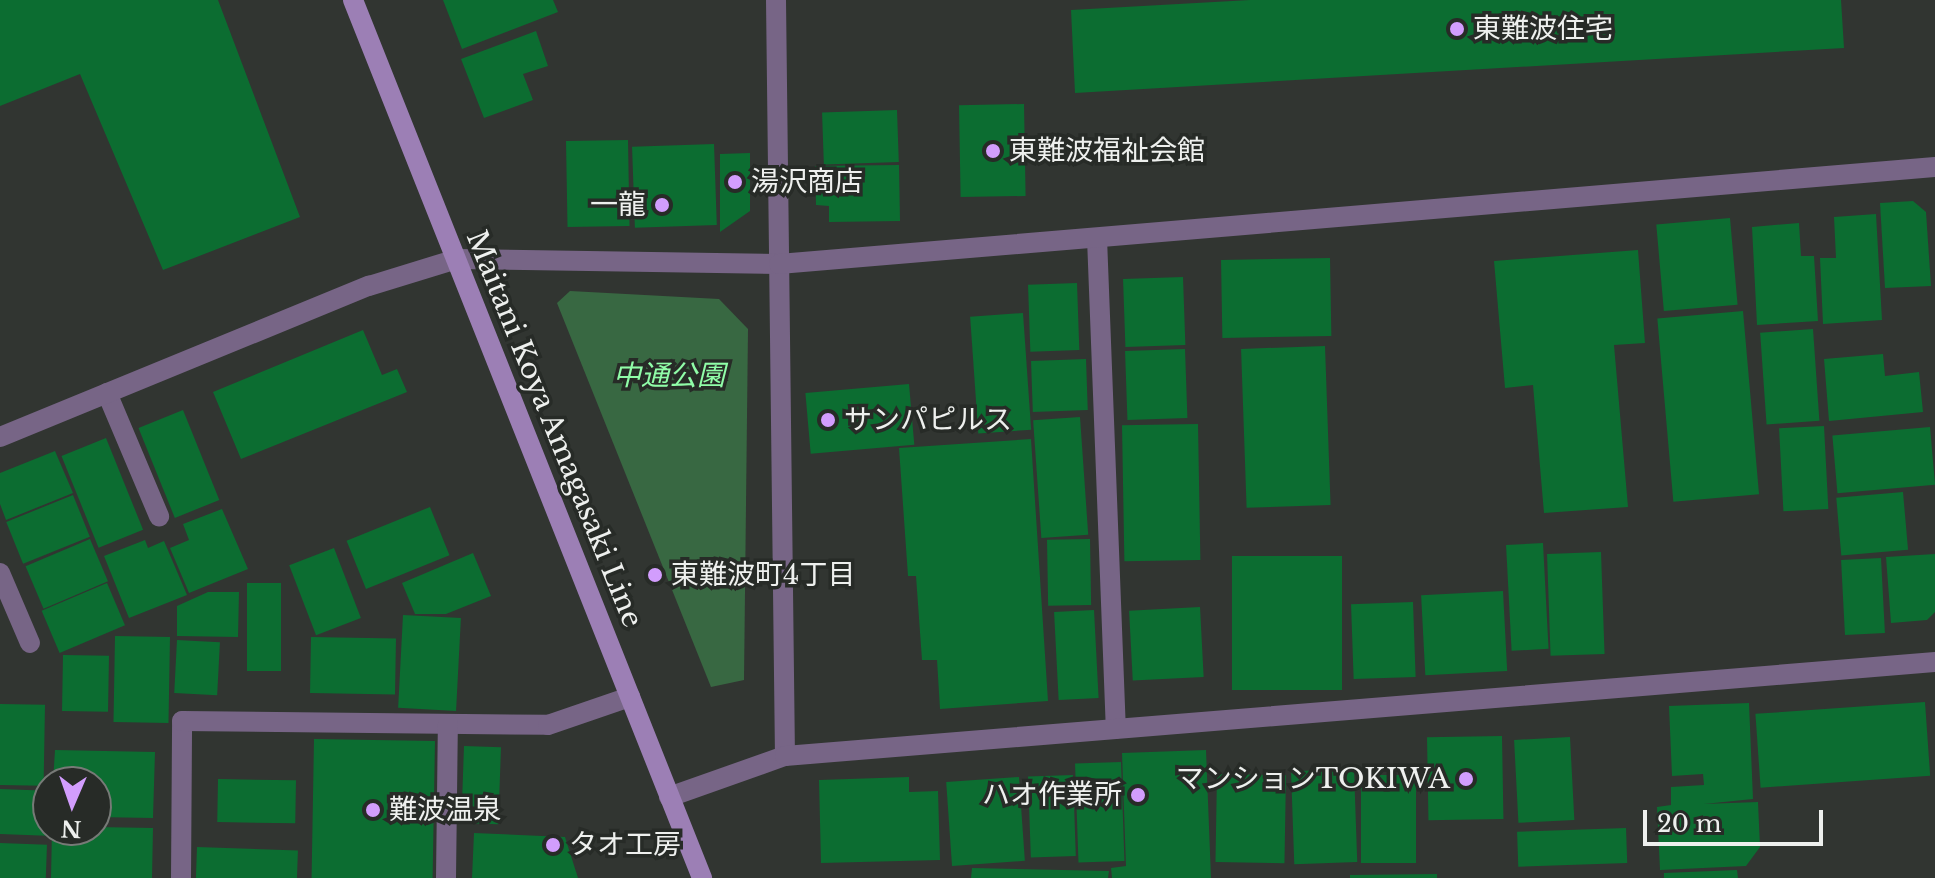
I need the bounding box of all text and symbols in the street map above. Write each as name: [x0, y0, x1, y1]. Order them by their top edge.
place label: 東難波住宅: [1473, 12, 1613, 46]
marker: 東難波住宅: [1448, 20, 1466, 38]
place label: 東難波福祉会館: [1009, 134, 1205, 168]
marker: 東難波福祉会館: [984, 142, 1002, 160]
place label: 湯沢商店: [751, 165, 863, 199]
marker: 湯沢商店: [726, 173, 744, 191]
place label: 一龍: [590, 188, 646, 222]
marker: 一龍: [653, 196, 671, 214]
street label: Maitani Koya Amagasaki Line: [459, 225, 649, 633]
park label: 中通公園: [613, 359, 725, 393]
place label: サンパピルス: [844, 403, 1012, 437]
marker: サンパピルス: [819, 411, 837, 429]
place label: 東難波町4丁目: [671, 558, 855, 592]
marker: 東難波町4丁目: [646, 566, 664, 584]
place label: マンションTOKIWA: [1176, 762, 1450, 796]
north arrow: [32, 766, 112, 846]
marker: マンションTOKIWA: [1457, 770, 1475, 788]
place label: ハオ作業所: [982, 778, 1122, 812]
marker: ハオ作業所: [1129, 786, 1147, 804]
place label: 難波温泉: [389, 793, 501, 827]
scale bar: [1647, 794, 1827, 844]
marker: 難波温泉: [364, 801, 382, 819]
text: 20 m: [1657, 809, 1722, 838]
text: N: [60, 815, 82, 842]
place label: タオ工房: [569, 828, 681, 862]
marker: タオ工房: [544, 836, 562, 854]

